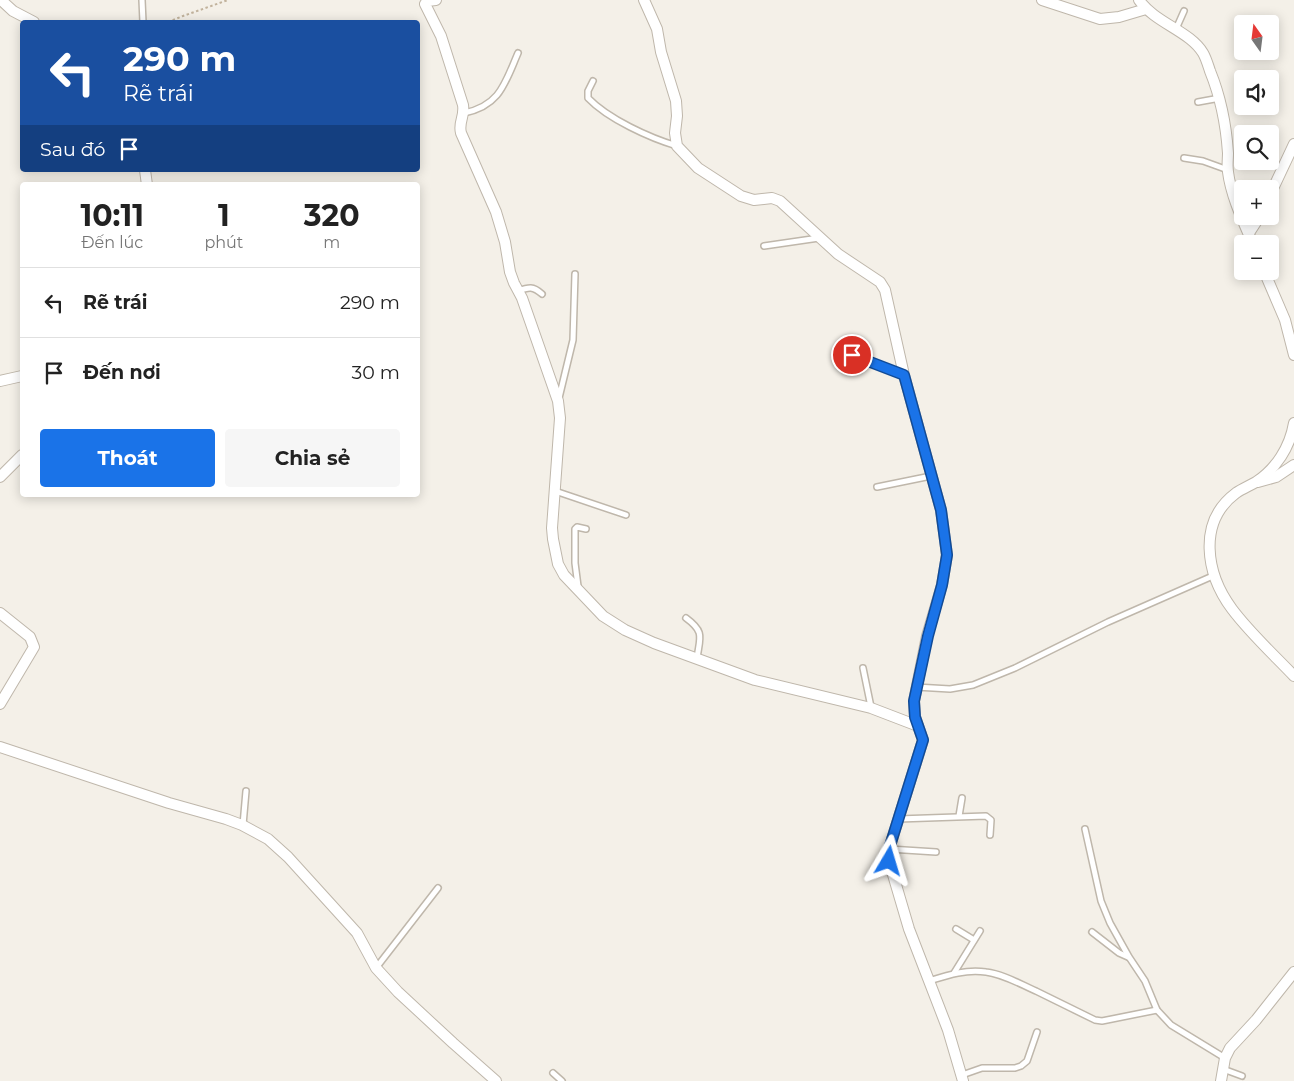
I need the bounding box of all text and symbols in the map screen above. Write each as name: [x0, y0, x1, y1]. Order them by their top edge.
north arrow: [1234, 15, 1279, 60]
map controls: [1234, 15, 1279, 280]
text: 290 m: [123, 37, 236, 80]
icon: left: [40, 40, 105, 105]
button: sound: [1234, 70, 1279, 115]
text: Rẽ trái: [123, 80, 194, 107]
button: search: [1234, 125, 1279, 170]
icon: arrive: [115, 135, 143, 163]
text: Sau đó: [40, 138, 105, 161]
button: +: [1234, 180, 1279, 225]
text: 10:11: [80, 197, 144, 234]
text: 1: [218, 197, 230, 234]
text: 320: [304, 197, 360, 234]
text: Đến lúc: [81, 233, 143, 252]
text: phút: [204, 233, 243, 252]
text: m: [323, 233, 340, 252]
button: −: [1234, 235, 1279, 280]
icon: left: [40, 289, 68, 317]
text: Rẽ trái: [83, 291, 148, 314]
text: 290 m: [340, 291, 400, 314]
pin: [831, 334, 873, 376]
icon: arrive: [838, 341, 866, 369]
icon: arrive: [40, 359, 68, 387]
text: Đến nơi: [83, 361, 161, 384]
text: 30 m: [352, 361, 400, 384]
button: Thoát: [40, 429, 215, 487]
button: Chia sẻ: [225, 429, 400, 487]
position arrow: [862, 834, 914, 886]

